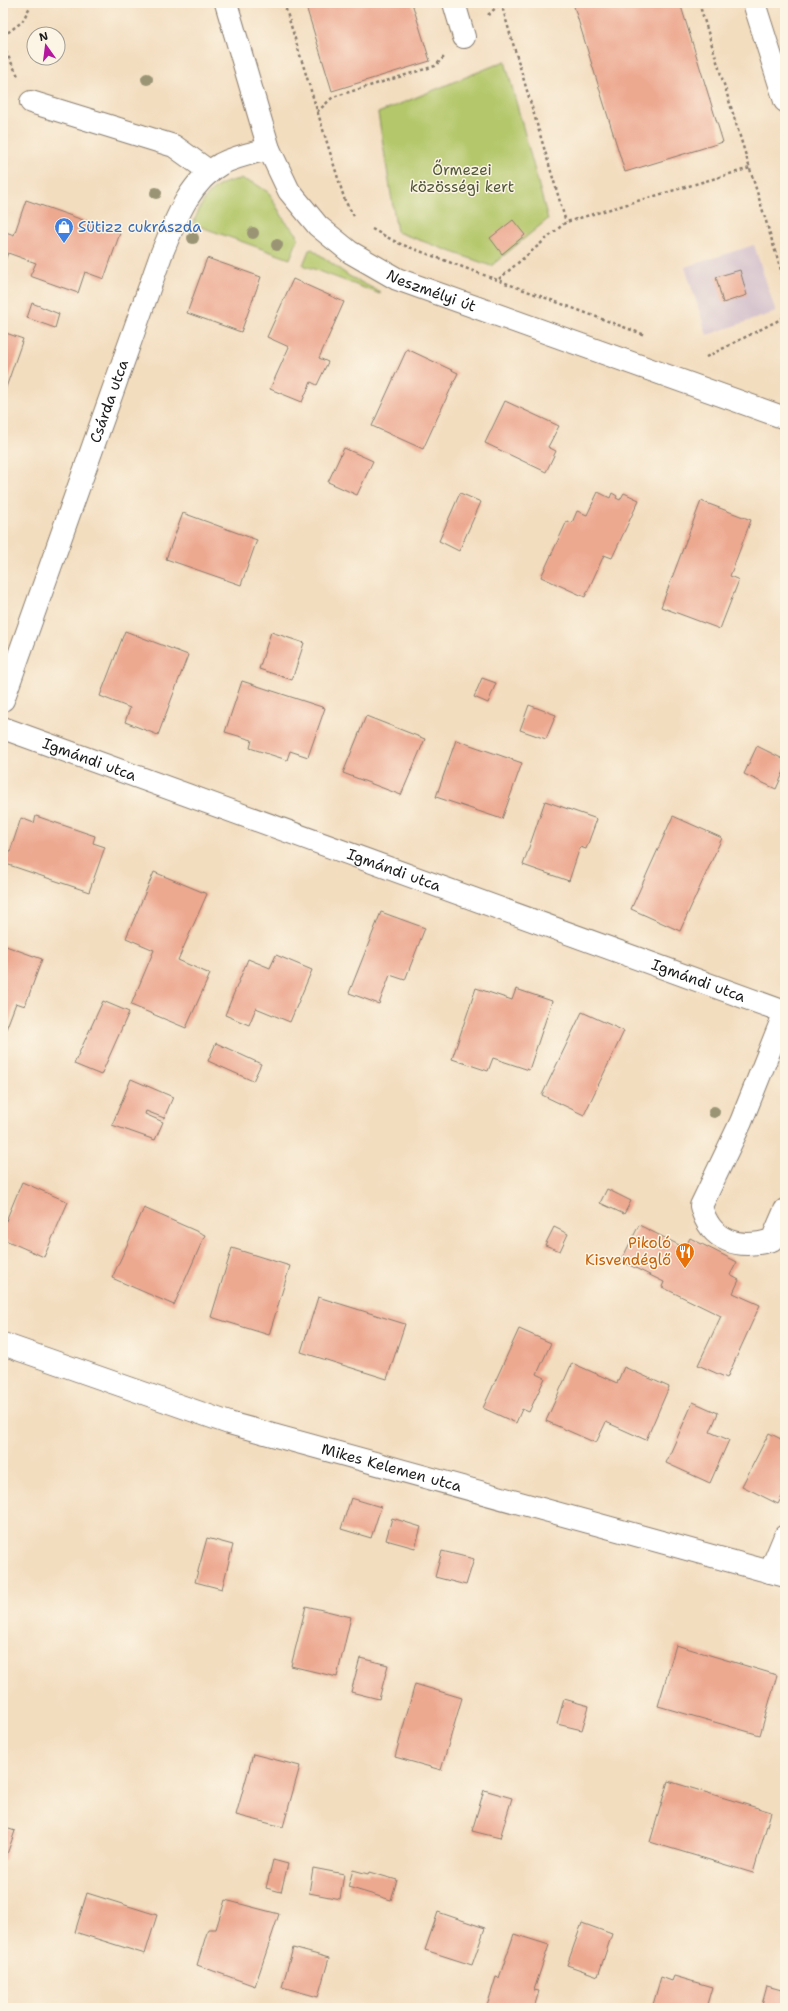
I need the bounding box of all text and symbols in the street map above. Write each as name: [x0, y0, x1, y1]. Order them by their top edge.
north arrow: [26, 26, 66, 66]
text: N: [38, 28, 50, 45]
park label: Őrmezei közösségi kert: [410, 159, 514, 197]
shop icon: Sütizz cukrászda: [53, 216, 75, 244]
place label: Sütizz cukrászda: [78, 217, 202, 237]
street label: Neszmélyi út: [383, 265, 479, 317]
street label: Csárda utca: [85, 356, 133, 446]
street label: Igmándi utca: [40, 733, 140, 786]
street label: Igmándi utca: [344, 844, 444, 896]
street label: Igmándi utca: [649, 954, 749, 1007]
place label: Pikoló Kisvendéglő: [585, 1233, 671, 1270]
restaurant icon: Pikoló Kisvendéglő: [674, 1241, 696, 1269]
street label: Mikes Kelemen utca: [319, 1439, 465, 1497]

